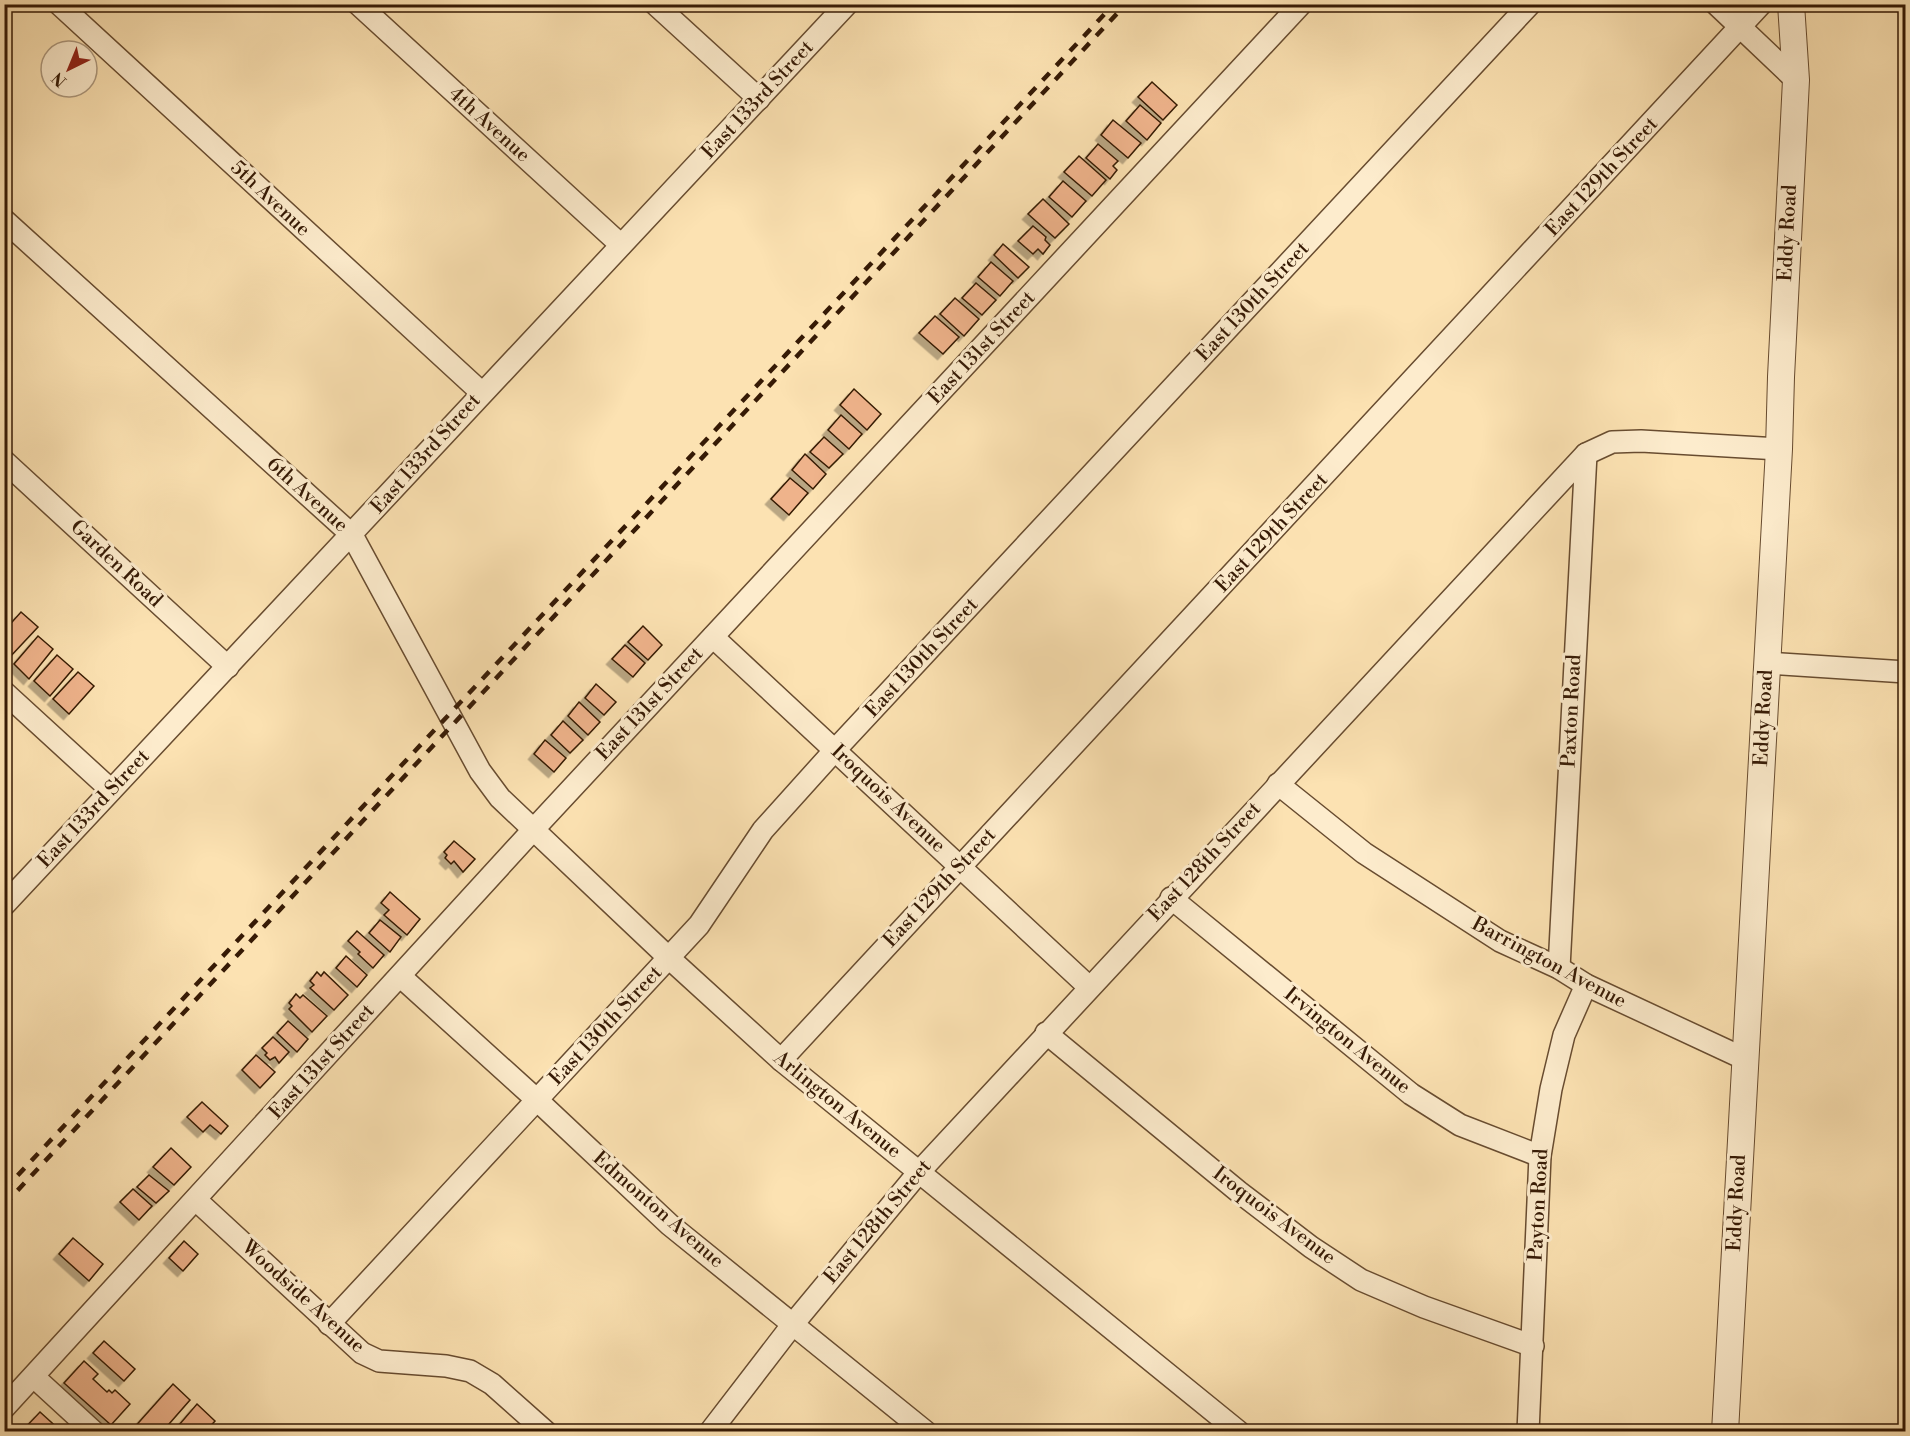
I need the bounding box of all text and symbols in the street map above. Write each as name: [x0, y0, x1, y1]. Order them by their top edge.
street label: East 133rd Street: [697, 36, 819, 164]
north arrow: [39, 39, 99, 99]
text: N: [48, 67, 71, 91]
street label: 4th Avenue: [443, 82, 535, 168]
street label: East 129th Street: [1540, 112, 1664, 242]
street label: 5th Avenue: [225, 156, 315, 242]
street label: Eddy Road: [1773, 183, 1803, 282]
street label: East 130th Street: [1191, 237, 1315, 367]
street label: East 131st Street: [923, 286, 1041, 410]
street label: East 133rd Street: [366, 389, 486, 519]
street label: 6th Avenue: [261, 452, 353, 538]
street label: East 129th Street: [1210, 468, 1334, 598]
street label: Garden Road: [65, 515, 168, 614]
street label: East 130th Street: [860, 593, 984, 723]
street label: East 131st Street: [591, 642, 709, 766]
street label: Paxton Road: [1557, 653, 1587, 768]
street label: Eddy Road: [1749, 668, 1779, 767]
street label: Iroquois Avenue: [825, 740, 951, 858]
street label: East 133rd Street: [33, 745, 155, 873]
street label: East 128th Street: [1143, 797, 1267, 927]
street label: East 129th Street: [878, 823, 1002, 953]
street label: Barrington Avenue: [1467, 911, 1630, 1014]
street label: East 130th Street: [544, 961, 668, 1091]
street label: Irvington Avenue: [1279, 982, 1415, 1100]
street label: East 131st Street: [264, 999, 380, 1125]
street label: Arlington Avenue: [767, 1045, 906, 1164]
street label: Edmonton Avenue: [587, 1146, 729, 1274]
street label: Payton Road: [1524, 1147, 1554, 1262]
street label: Eddy Road: [1722, 1153, 1752, 1252]
street label: East 128th Street: [819, 1155, 937, 1289]
street label: Iroquois Avenue: [1208, 1162, 1340, 1270]
street label: Woodside Avenue: [235, 1234, 370, 1359]

